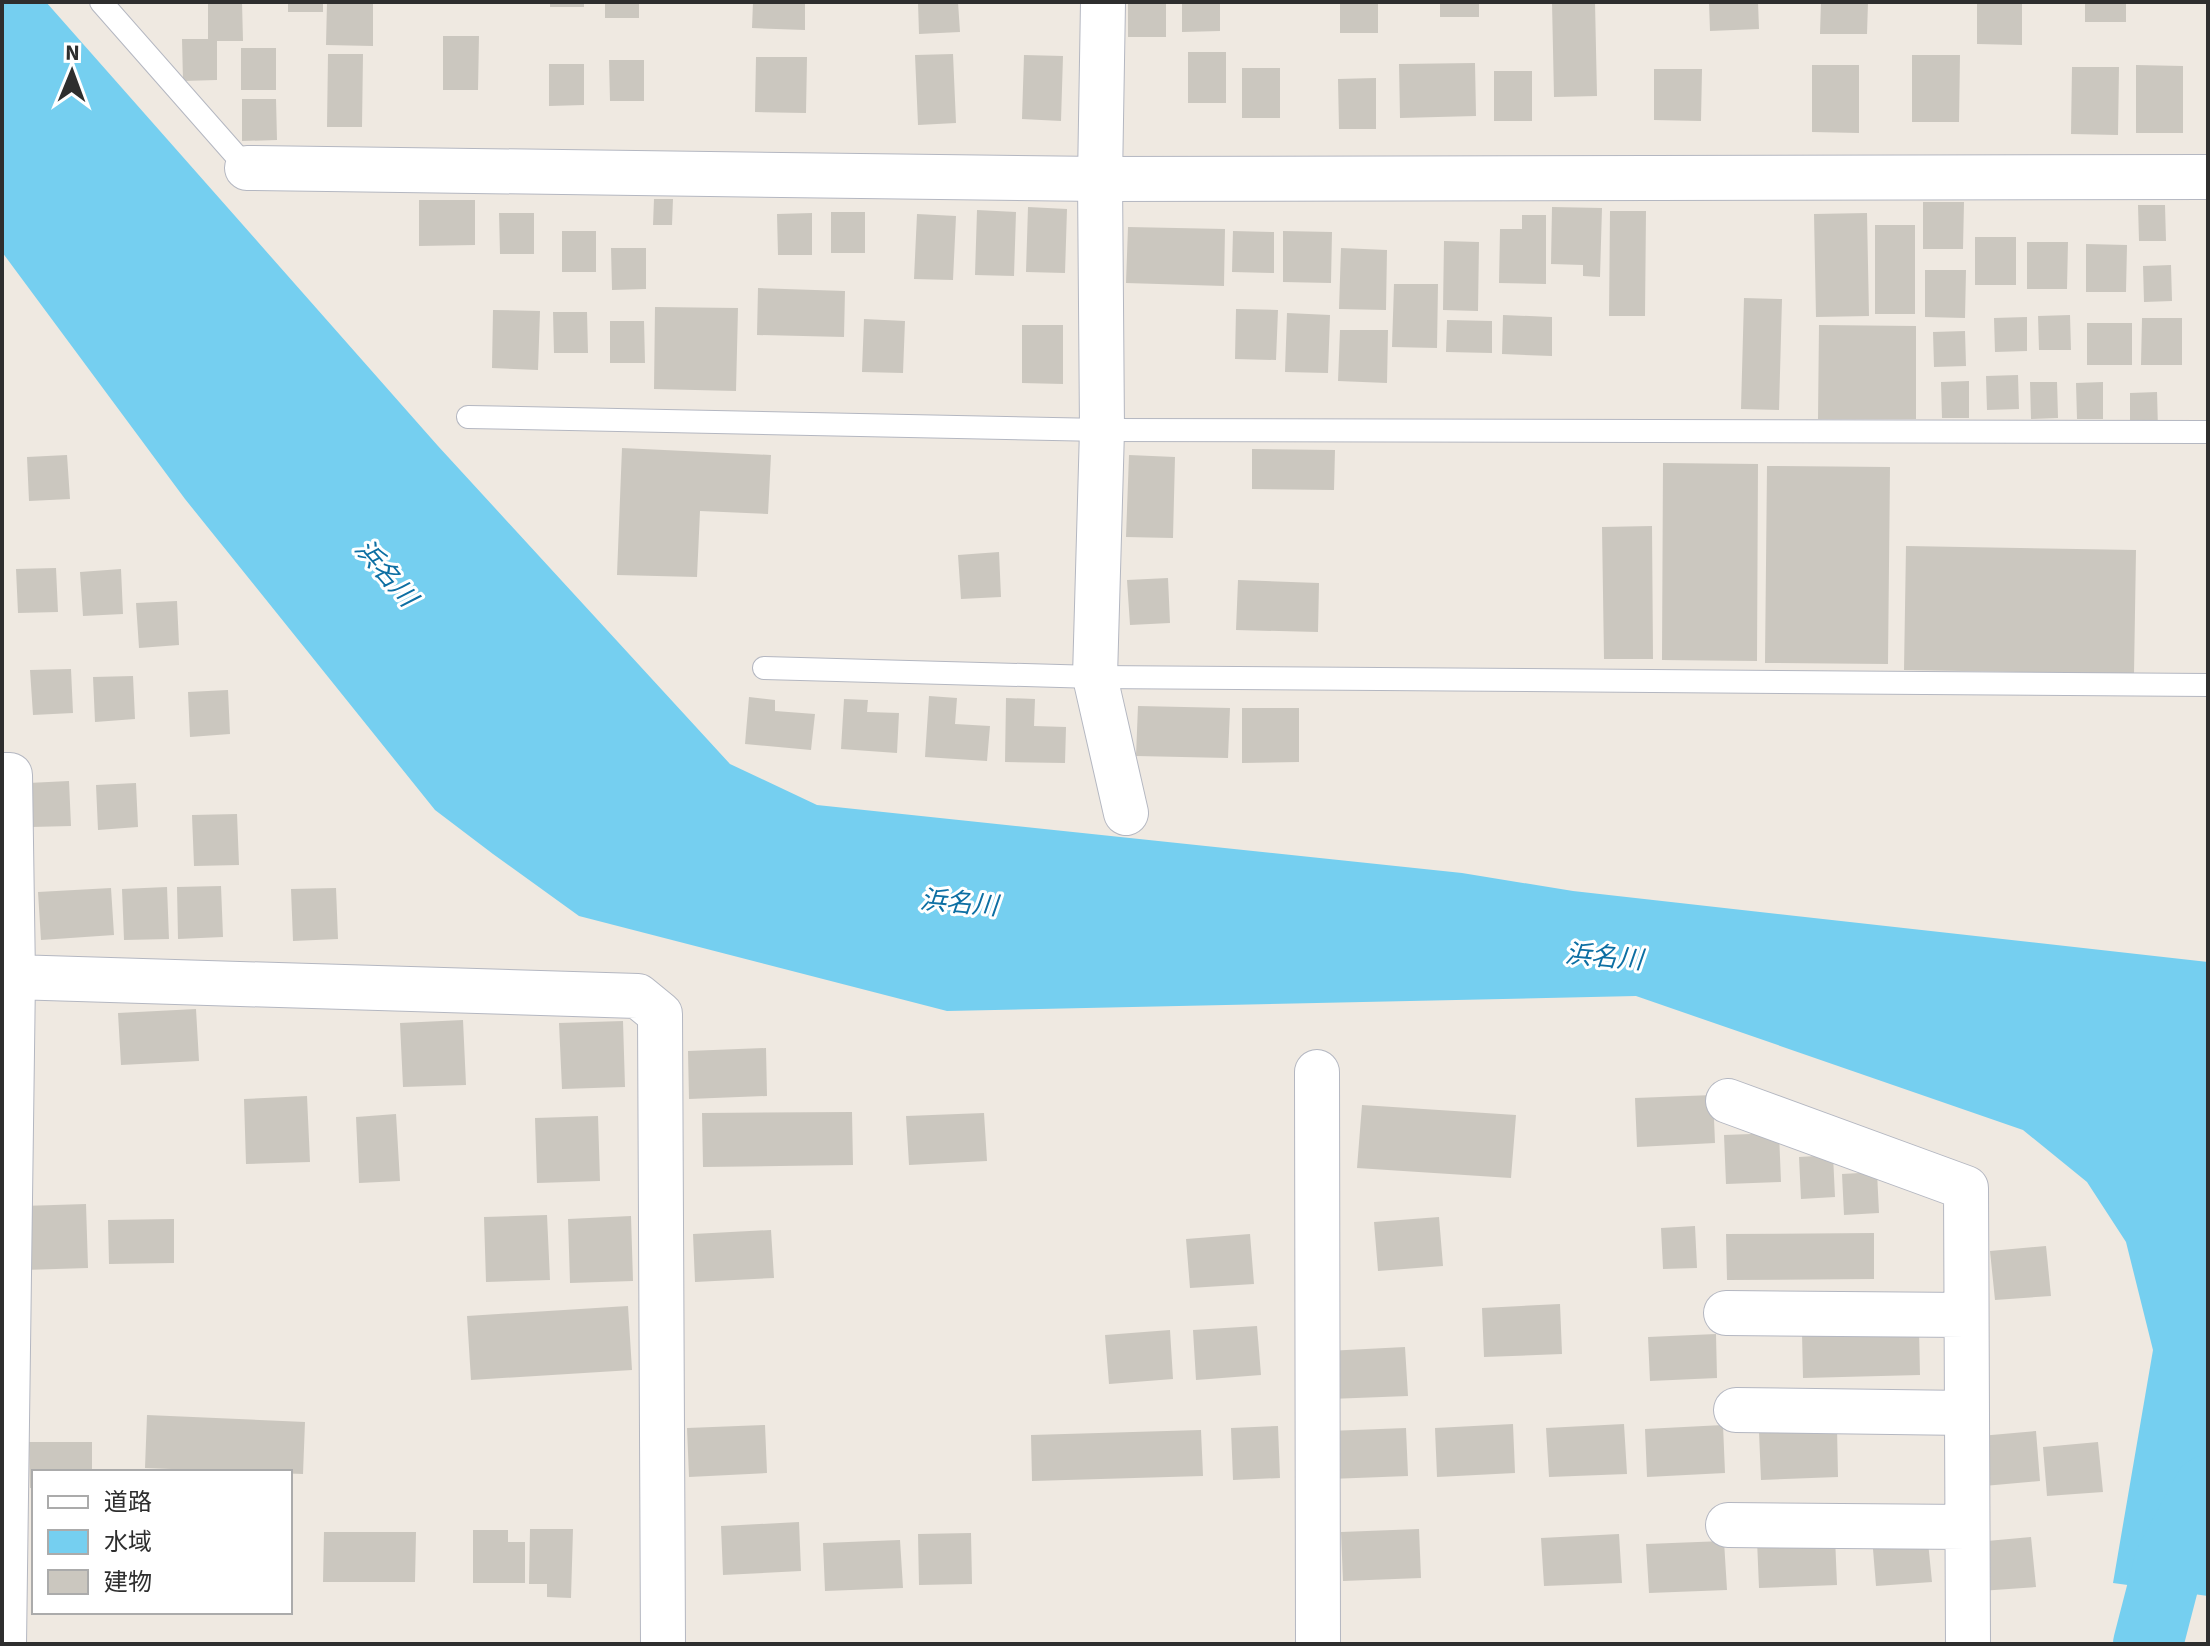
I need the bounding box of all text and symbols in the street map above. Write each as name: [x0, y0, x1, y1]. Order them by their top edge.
north arrow: [32, 32, 112, 112]
text: N: [65, 37, 80, 69]
water label: 浜名川: [346, 531, 428, 617]
water label: 浜名川: [919, 881, 1002, 925]
water label: 浜名川: [1564, 935, 1647, 979]
legend: [32, 1470, 292, 1614]
text: 道路: [104, 1485, 152, 1520]
text: 水域: [104, 1525, 152, 1560]
text: 建物: [104, 1565, 152, 1600]

